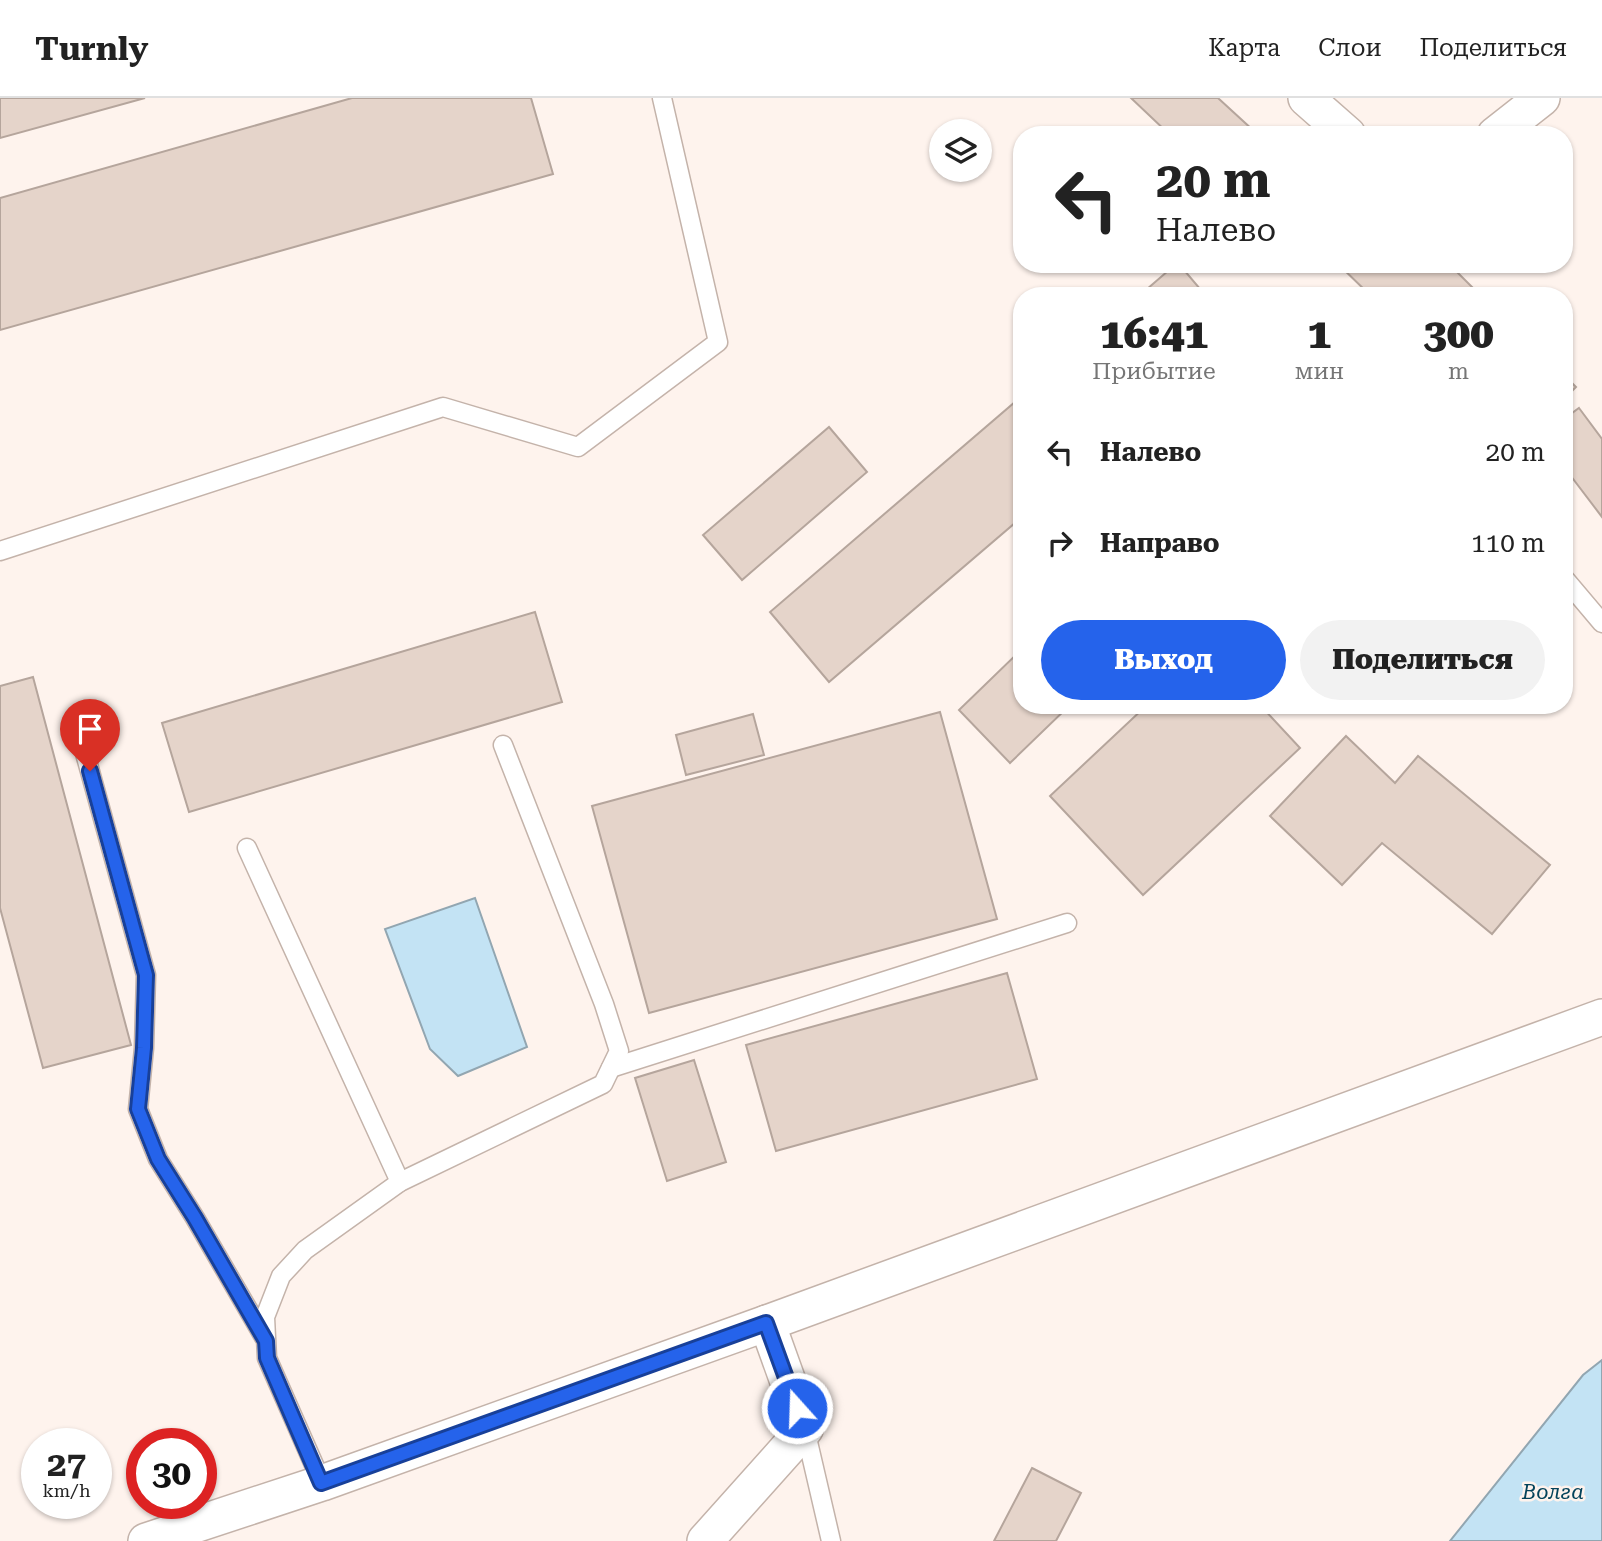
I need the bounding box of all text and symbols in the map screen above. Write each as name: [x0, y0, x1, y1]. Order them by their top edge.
text: Turnly: [35, 29, 149, 68]
text: Карта: [1208, 34, 1280, 62]
text: Слои: [1318, 34, 1381, 62]
text: Поделиться: [1419, 34, 1567, 62]
map controls: [929, 119, 992, 182]
button: layers: [929, 119, 992, 182]
text: 20 m: [1156, 152, 1271, 209]
icon: left: [1041, 154, 1132, 245]
text: Налево: [1156, 211, 1276, 249]
text: 16:41: [1100, 309, 1208, 358]
text: 1: [1308, 309, 1331, 358]
text: 300: [1423, 309, 1494, 358]
text: Прибытие: [1092, 358, 1216, 385]
text: мин: [1295, 358, 1344, 385]
text: m: [1448, 358, 1469, 385]
icon: left: [1041, 433, 1079, 471]
text: Налево: [1100, 437, 1201, 467]
text: 20 m: [1486, 437, 1545, 467]
icon: right: [1041, 524, 1079, 562]
text: Направо: [1100, 528, 1220, 558]
text: 110 m: [1471, 528, 1545, 558]
button: Выход: [1041, 620, 1286, 700]
button: Поделиться: [1300, 620, 1545, 700]
pin: [60, 699, 120, 771]
icon: arrive: [71, 710, 109, 748]
position arrow: [760, 1371, 834, 1445]
speed limit sign: 30: [126, 1428, 217, 1519]
text: 27: [47, 1444, 86, 1485]
text: km/h: [42, 1480, 91, 1501]
water label: Волга: [1521, 1480, 1584, 1504]

